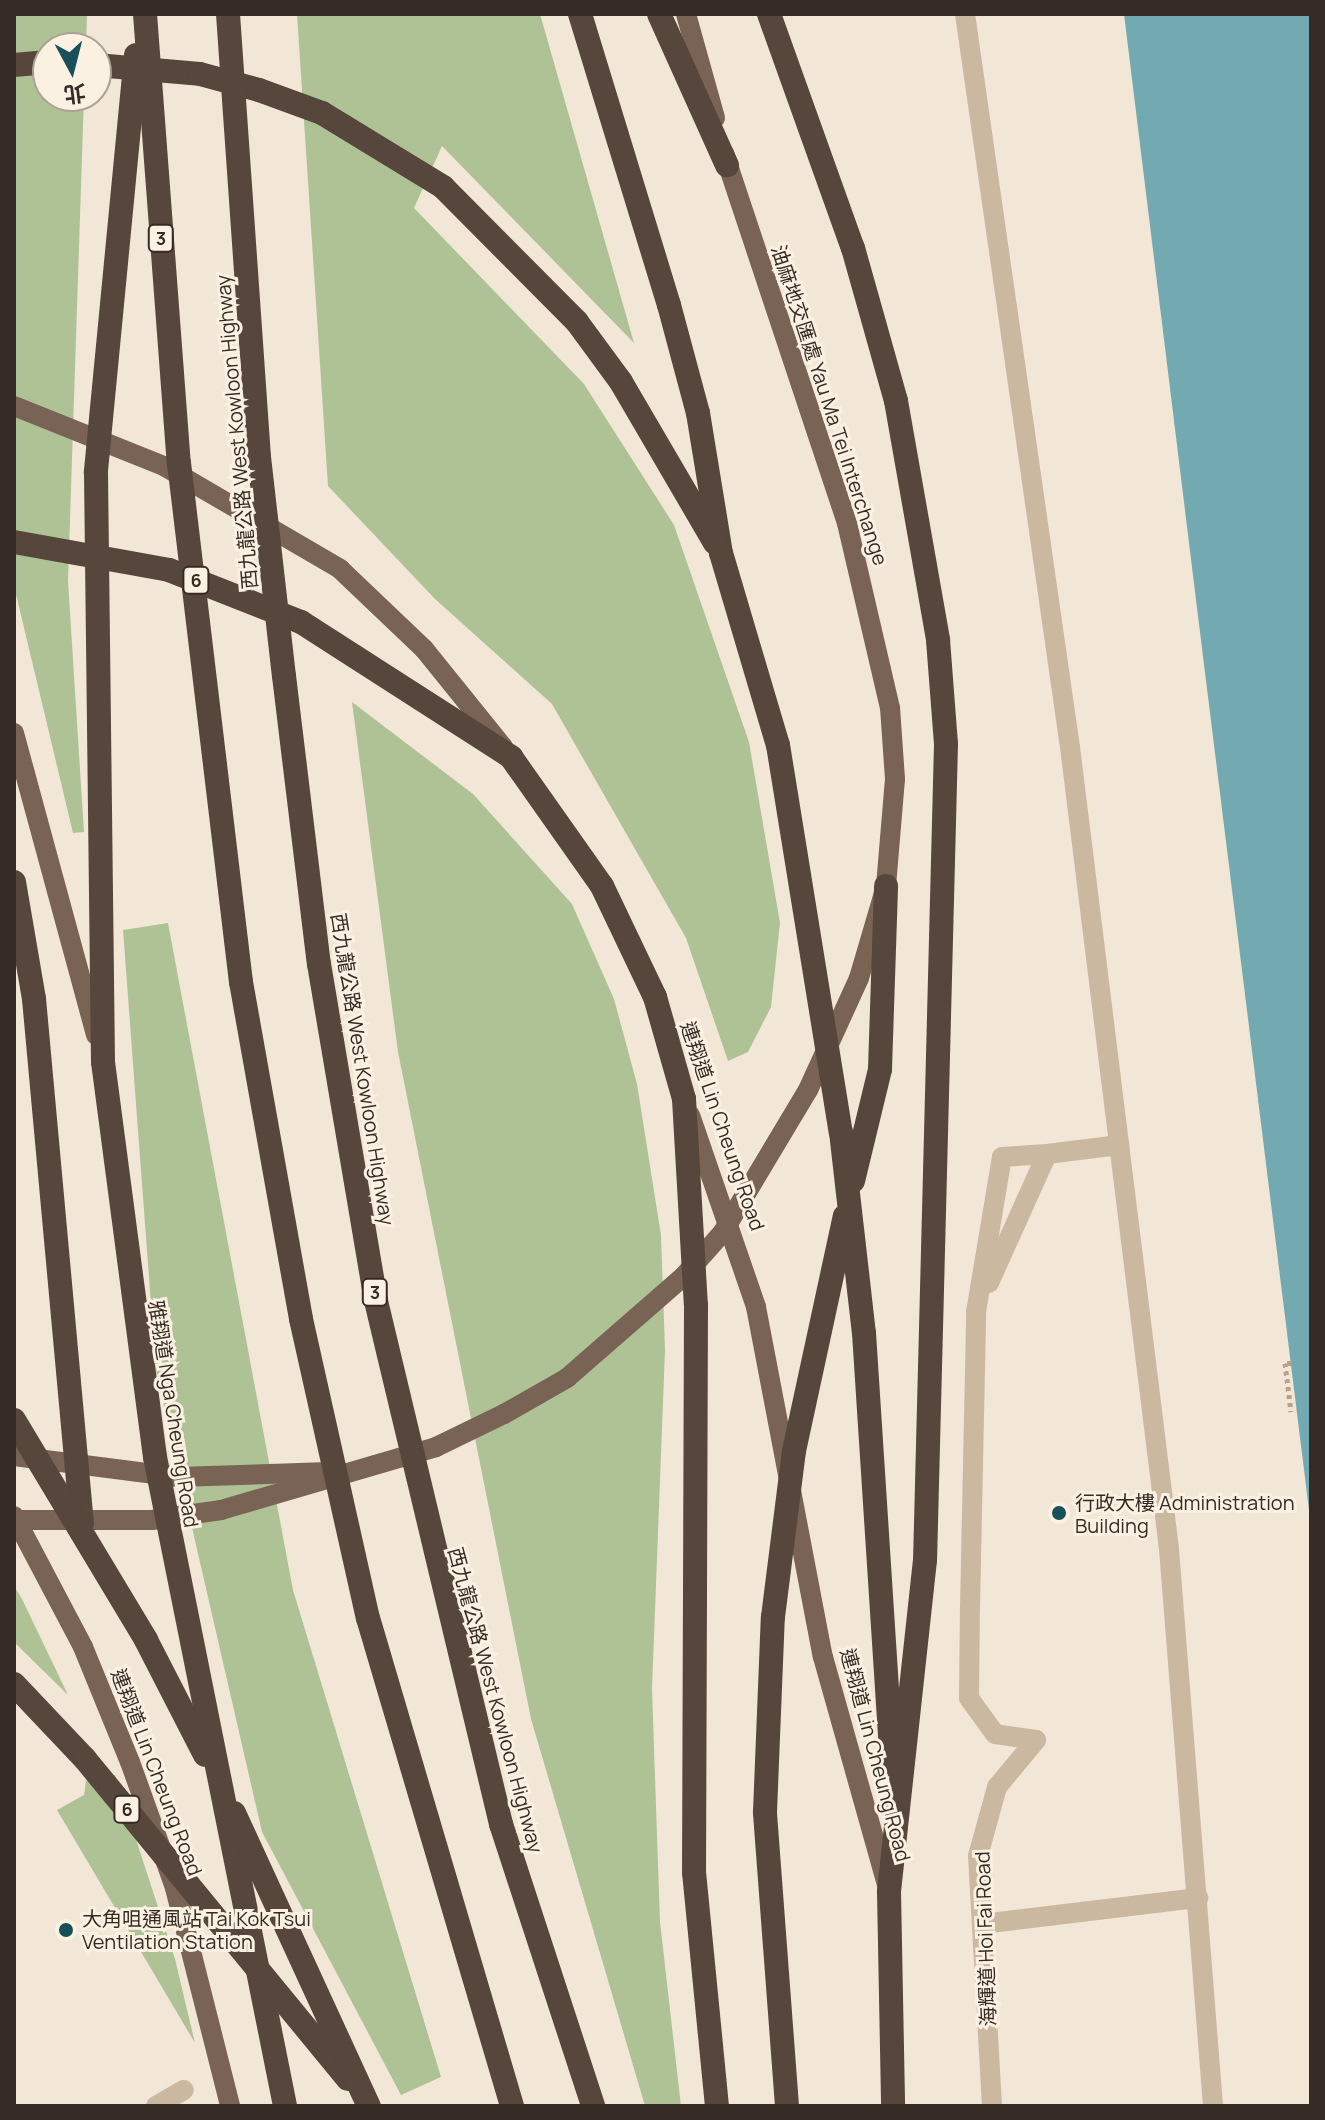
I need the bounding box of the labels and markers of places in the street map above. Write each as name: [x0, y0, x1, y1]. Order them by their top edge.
place label: 行政大樓 Administration Building: [1075, 1490, 1295, 1537]
marker: 行政大樓 Administration Building: [1050, 1504, 1068, 1522]
place label: 大角咀通風站 Tai Kok Tsui Ventilation Station: [82, 1906, 311, 1953]
marker: 大角咀通風站 Tai Kok Tsui Ventilation Station: [57, 1921, 75, 1939]

